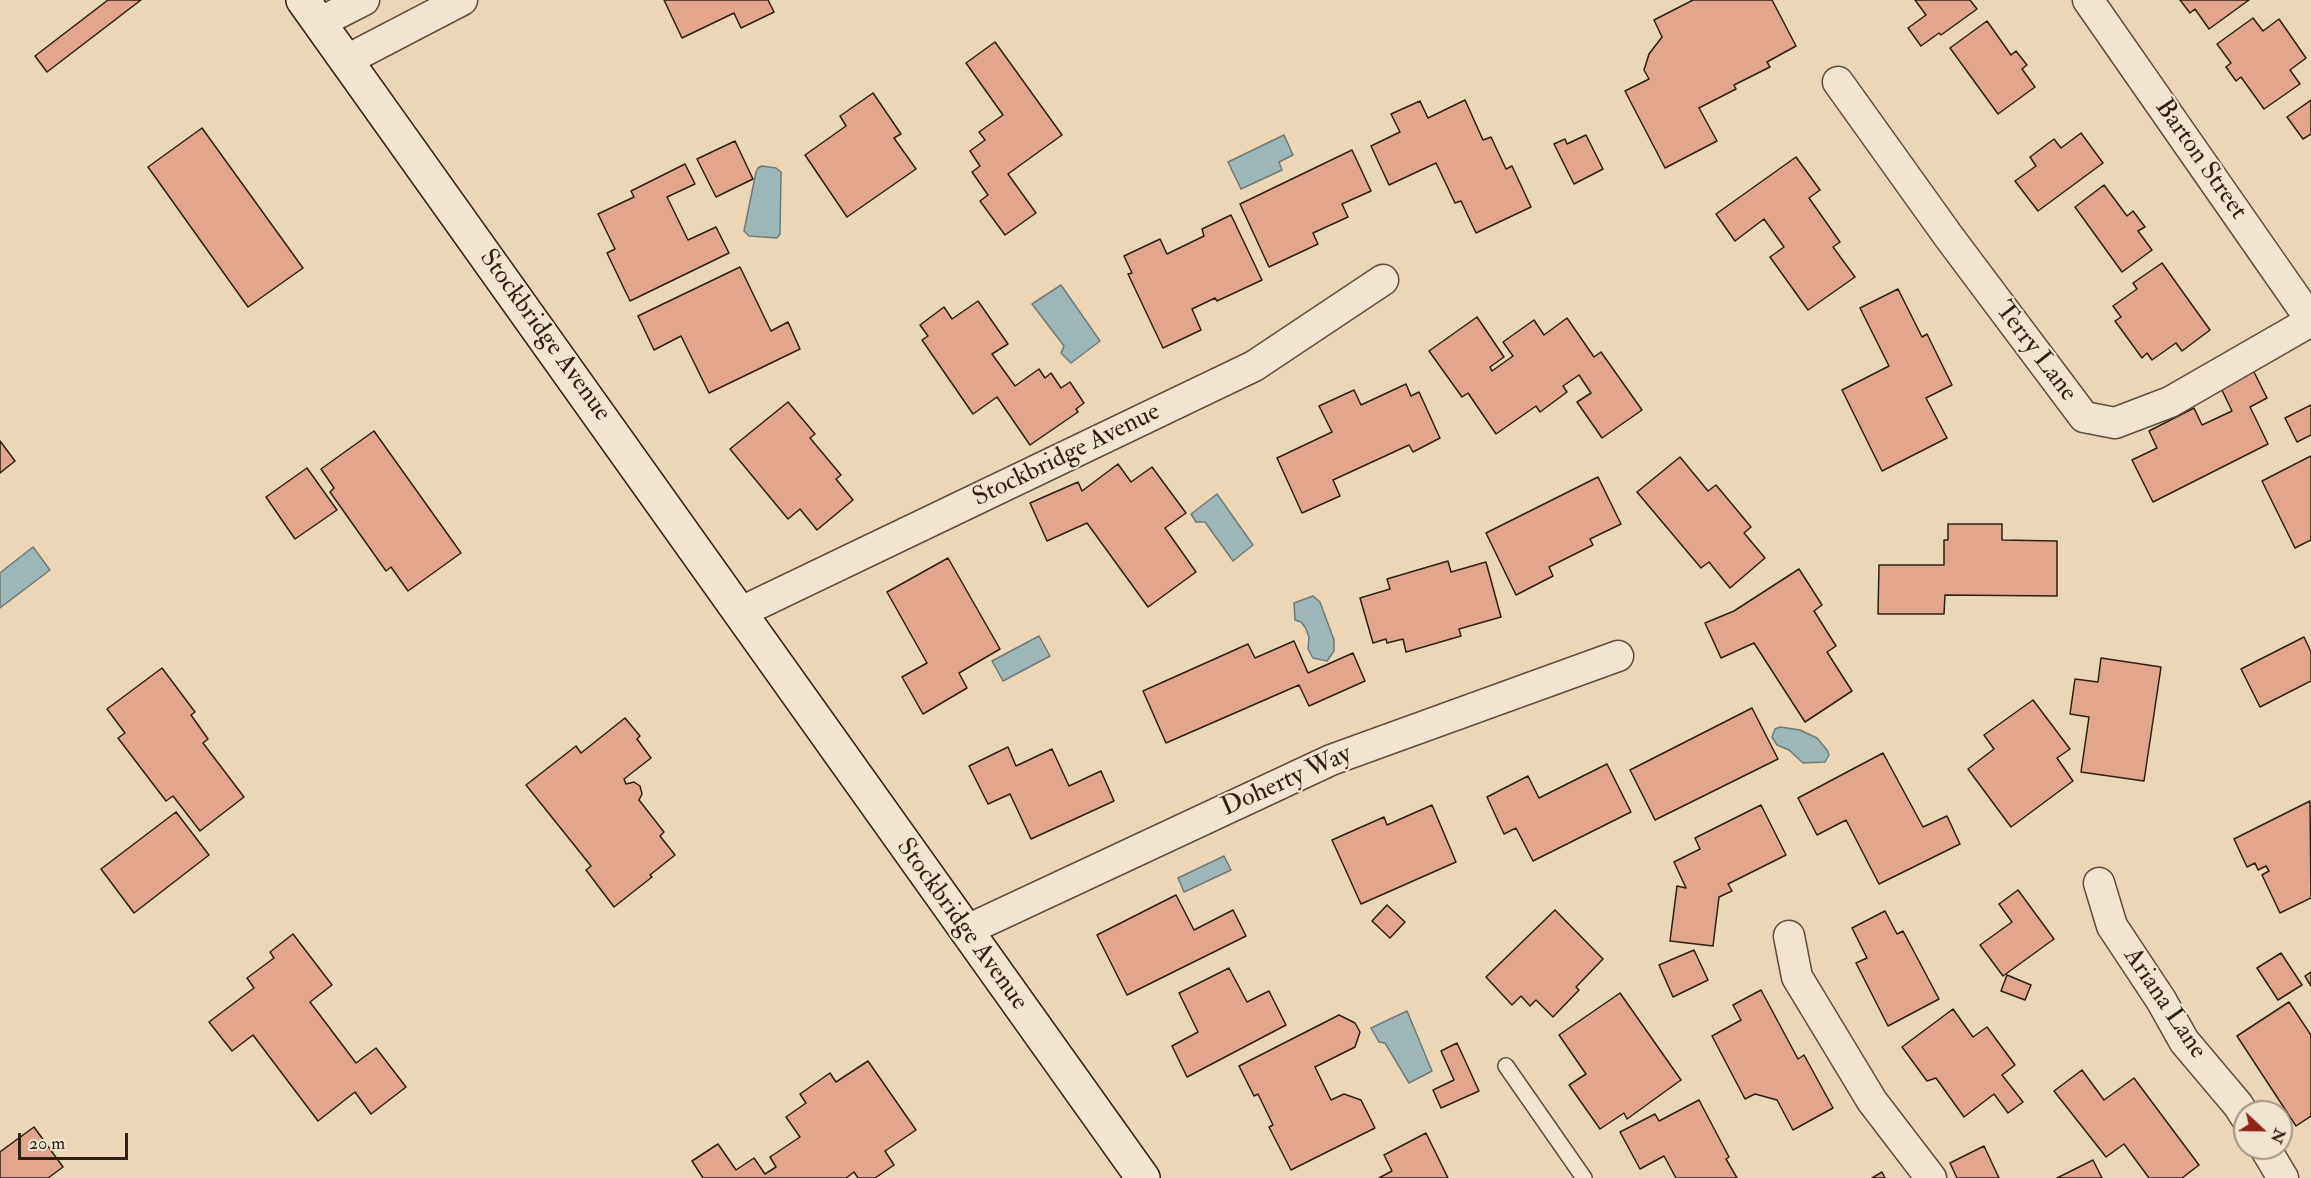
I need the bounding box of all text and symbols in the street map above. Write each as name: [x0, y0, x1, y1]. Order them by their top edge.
street label: Barton Street: [2147, 94, 2253, 226]
street label: Stockbridge Avenue: [471, 244, 617, 428]
street label: Terry Lane: [1987, 296, 2083, 408]
street label: Stockbridge Avenue: [968, 397, 1166, 515]
street label: Doherty Way: [1217, 739, 1357, 825]
street label: Stockbridge Avenue: [888, 833, 1034, 1017]
street label: Ariana Lane: [2116, 943, 2212, 1065]
north arrow: [2233, 1100, 2293, 1160]
scale bar: [21, 1121, 130, 1159]
text: N: [2266, 1126, 2290, 1146]
text: 20 m: [29, 1132, 65, 1155]

